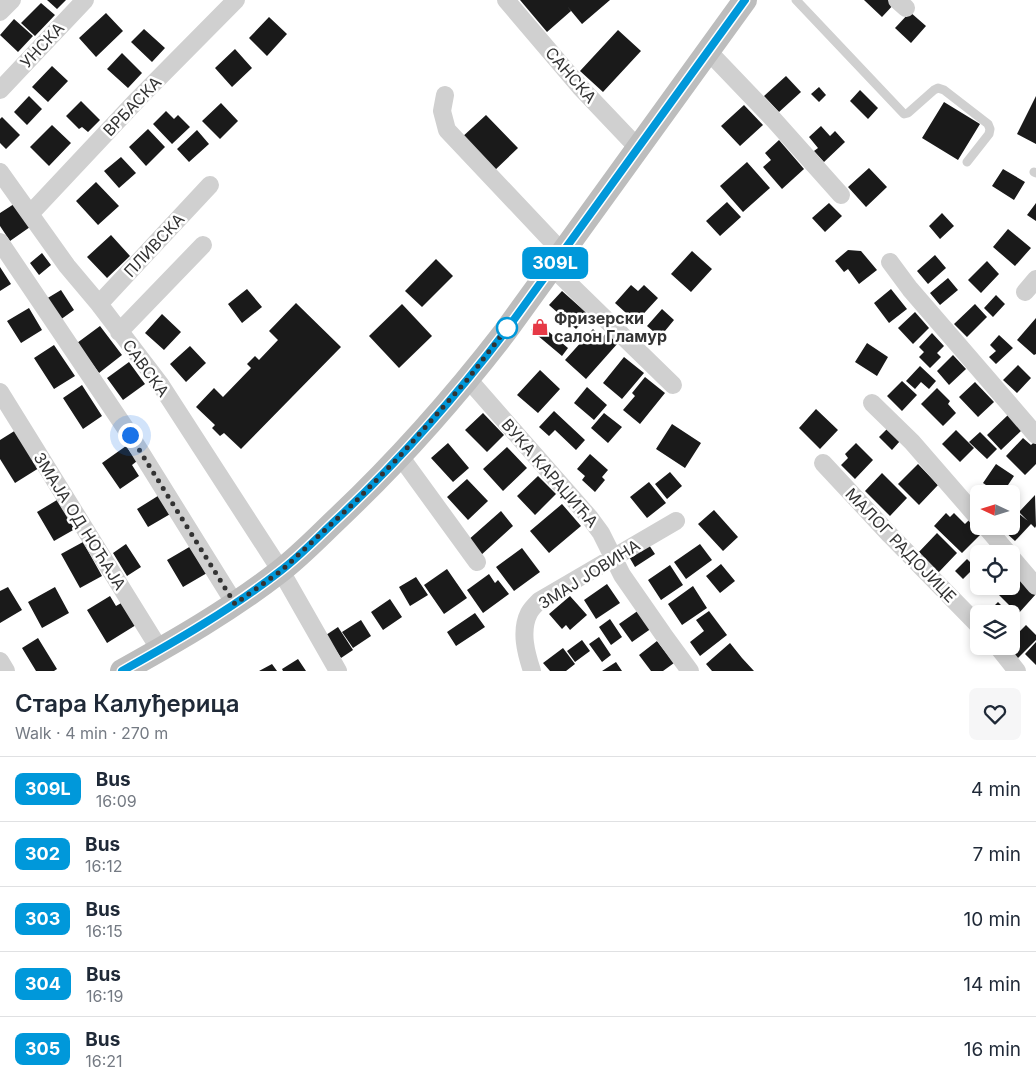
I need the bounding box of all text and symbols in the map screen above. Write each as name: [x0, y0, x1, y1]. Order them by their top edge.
street label: УНСКА: [16, 18, 68, 72]
street label: САНСКА: [541, 43, 601, 107]
street label: ВРБАСКА: [99, 72, 165, 140]
street label: ПЛИВСКА: [119, 209, 189, 281]
line badge: 309L: [520, 247, 590, 279]
text: 309L: [532, 252, 578, 273]
place label: Фризерски салон Гламур: [554, 308, 667, 346]
unlabelled marker: [496, 317, 518, 339]
shop icon: Фризерски салон Гламур: [530, 317, 550, 337]
street label: САВСКА: [118, 335, 174, 401]
street label: ВУКА КАРАЏИЋА: [497, 415, 603, 531]
your location: [118, 423, 143, 448]
street label: ЗМАЈА ОД НОЋАЈА: [30, 449, 130, 593]
street label: МАЛОГ РАДОЈИЦЕ: [841, 484, 961, 606]
north arrow: [970, 485, 1020, 535]
map controls: [970, 485, 1020, 655]
street label: ЗМАЈ ЈОВИНА: [535, 535, 643, 613]
button: locate: [970, 545, 1020, 595]
button: layers: [970, 605, 1020, 655]
button: heart: [969, 688, 1021, 740]
text: Стара Калуђерица: [15, 689, 239, 718]
text: Walk · 4 min · 270 m: [15, 723, 168, 743]
text: Bus: [96, 768, 131, 791]
text: 309L: [25, 778, 71, 799]
text: 4 min: [971, 778, 1021, 801]
text: 16:09: [96, 791, 137, 811]
text: Bus: [85, 833, 120, 856]
text: 302: [25, 843, 60, 864]
text: 7 min: [972, 843, 1021, 866]
text: 16:12: [85, 856, 122, 876]
text: Bus: [85, 898, 120, 921]
text: 303: [25, 908, 60, 929]
text: 10 min: [963, 908, 1021, 931]
text: 16:15: [85, 921, 123, 941]
text: Bus: [86, 963, 121, 986]
text: 304: [25, 973, 61, 994]
text: 14 min: [963, 973, 1021, 996]
text: 16:19: [86, 986, 123, 1006]
text: Bus: [85, 1028, 120, 1051]
text: 305: [25, 1038, 60, 1059]
text: 16 min: [964, 1038, 1021, 1061]
text: 16:21: [85, 1051, 123, 1071]

